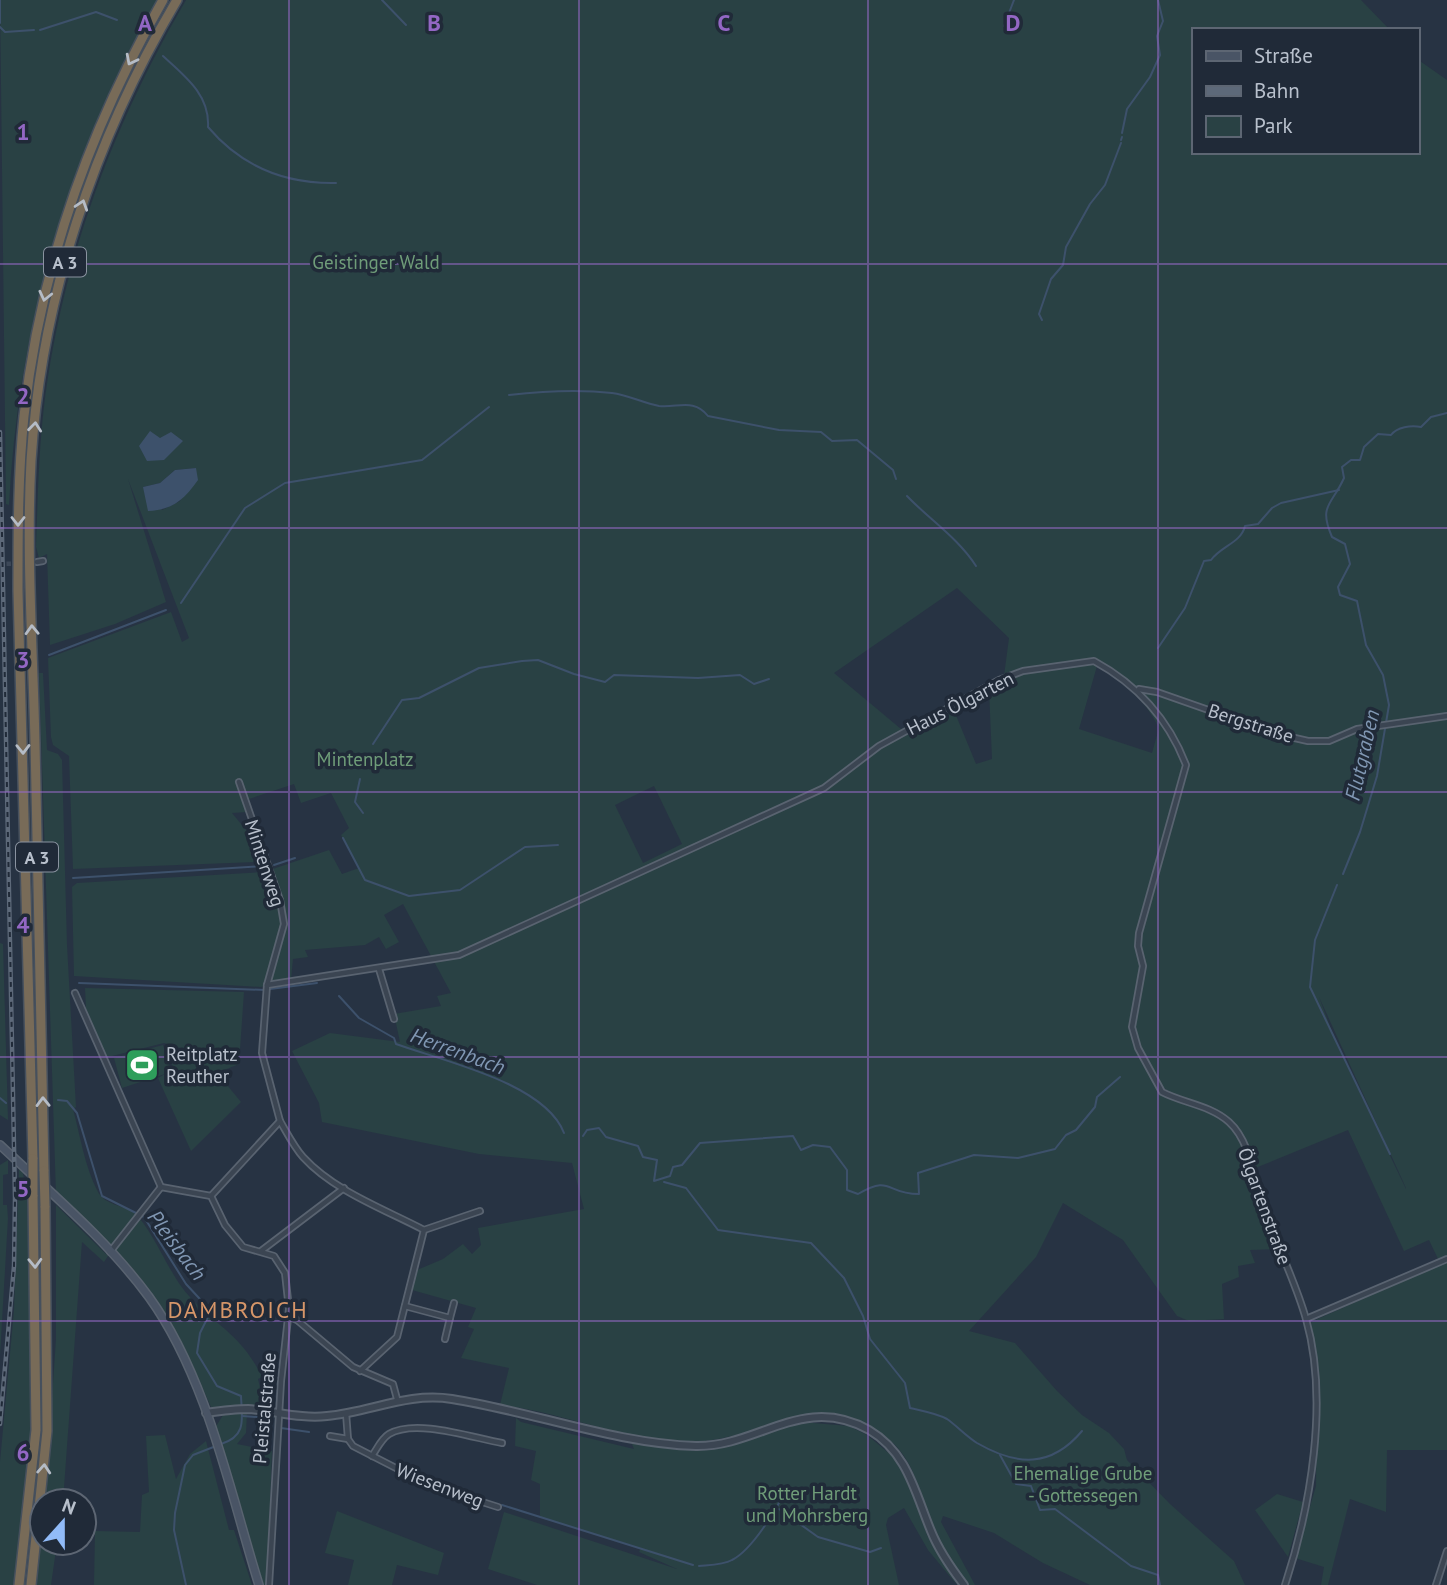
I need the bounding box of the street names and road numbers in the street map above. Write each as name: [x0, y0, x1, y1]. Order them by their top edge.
road number: A 3: [44, 248, 86, 276]
street label: Haus Ölgarten: [902, 666, 1018, 740]
street label: Bergstraße: [1205, 698, 1297, 748]
street label: Mintenweg: [240, 816, 290, 910]
road number: A 3: [16, 842, 58, 872]
street label: Ölgartenstraße: [1233, 1144, 1297, 1268]
street label: Pleistalstraße: [247, 1351, 281, 1465]
street label: Wiesenweg: [393, 1457, 487, 1513]

